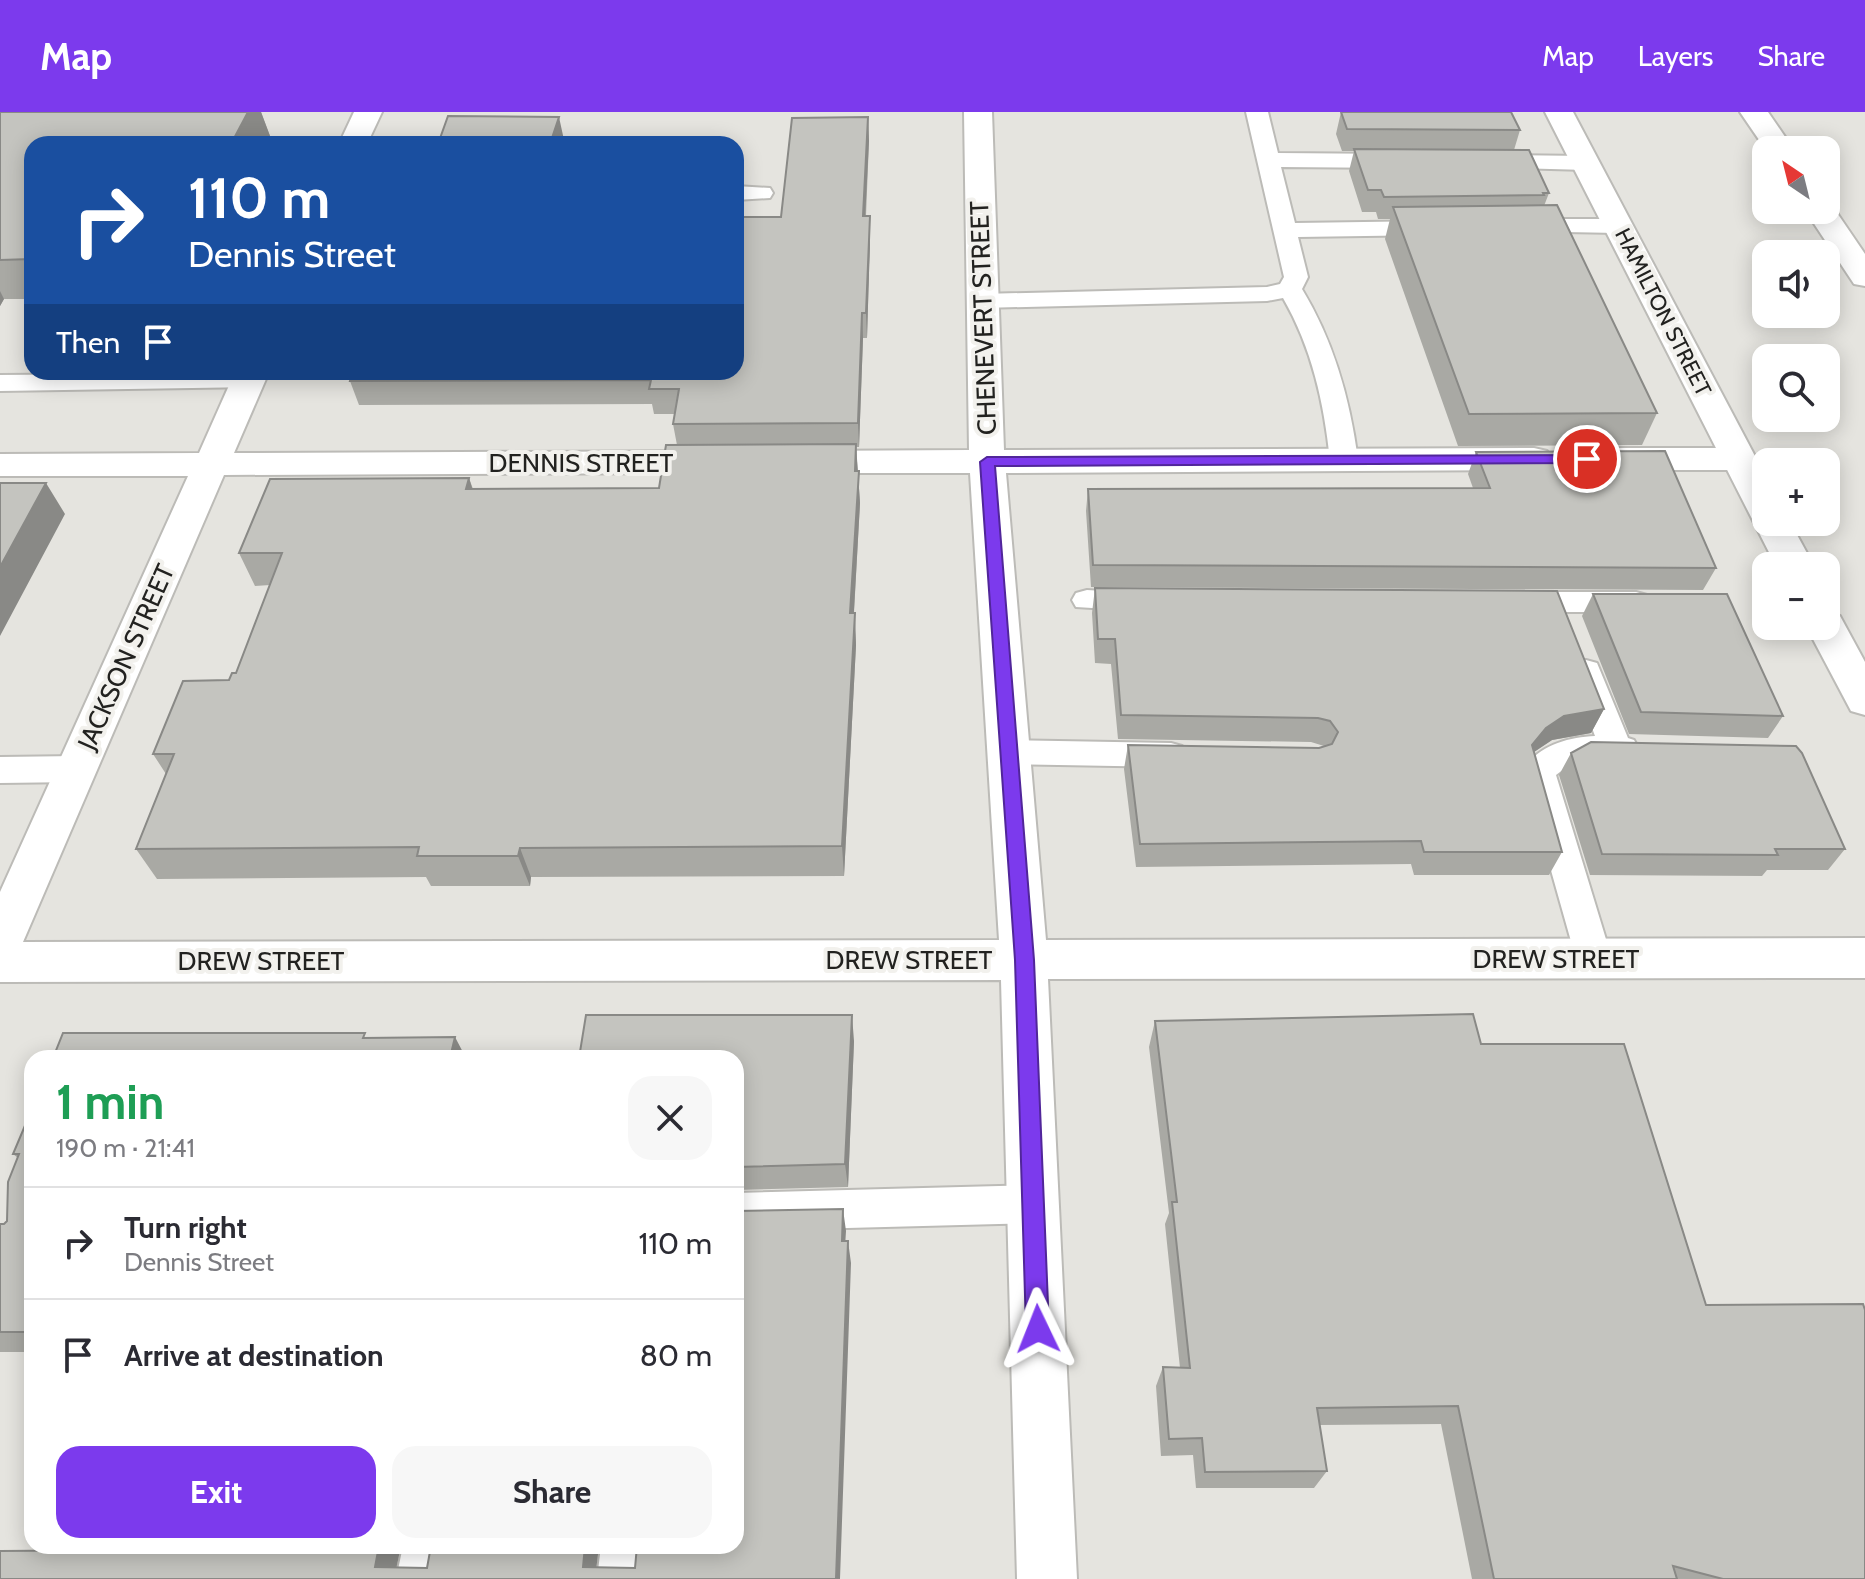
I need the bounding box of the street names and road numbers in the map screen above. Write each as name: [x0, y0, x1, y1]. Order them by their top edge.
street label: CHENEVERT STREET: [963, 200, 1003, 436]
street label: HAMILTON STREET: [1609, 224, 1717, 401]
street label: DENNIS STREET: [489, 447, 674, 479]
street label: JACKSON STREET: [70, 559, 181, 756]
street label: DREW STREET: [1473, 943, 1640, 975]
street label: DREW STREET: [826, 944, 993, 976]
street label: DREW STREET: [178, 945, 345, 977]

